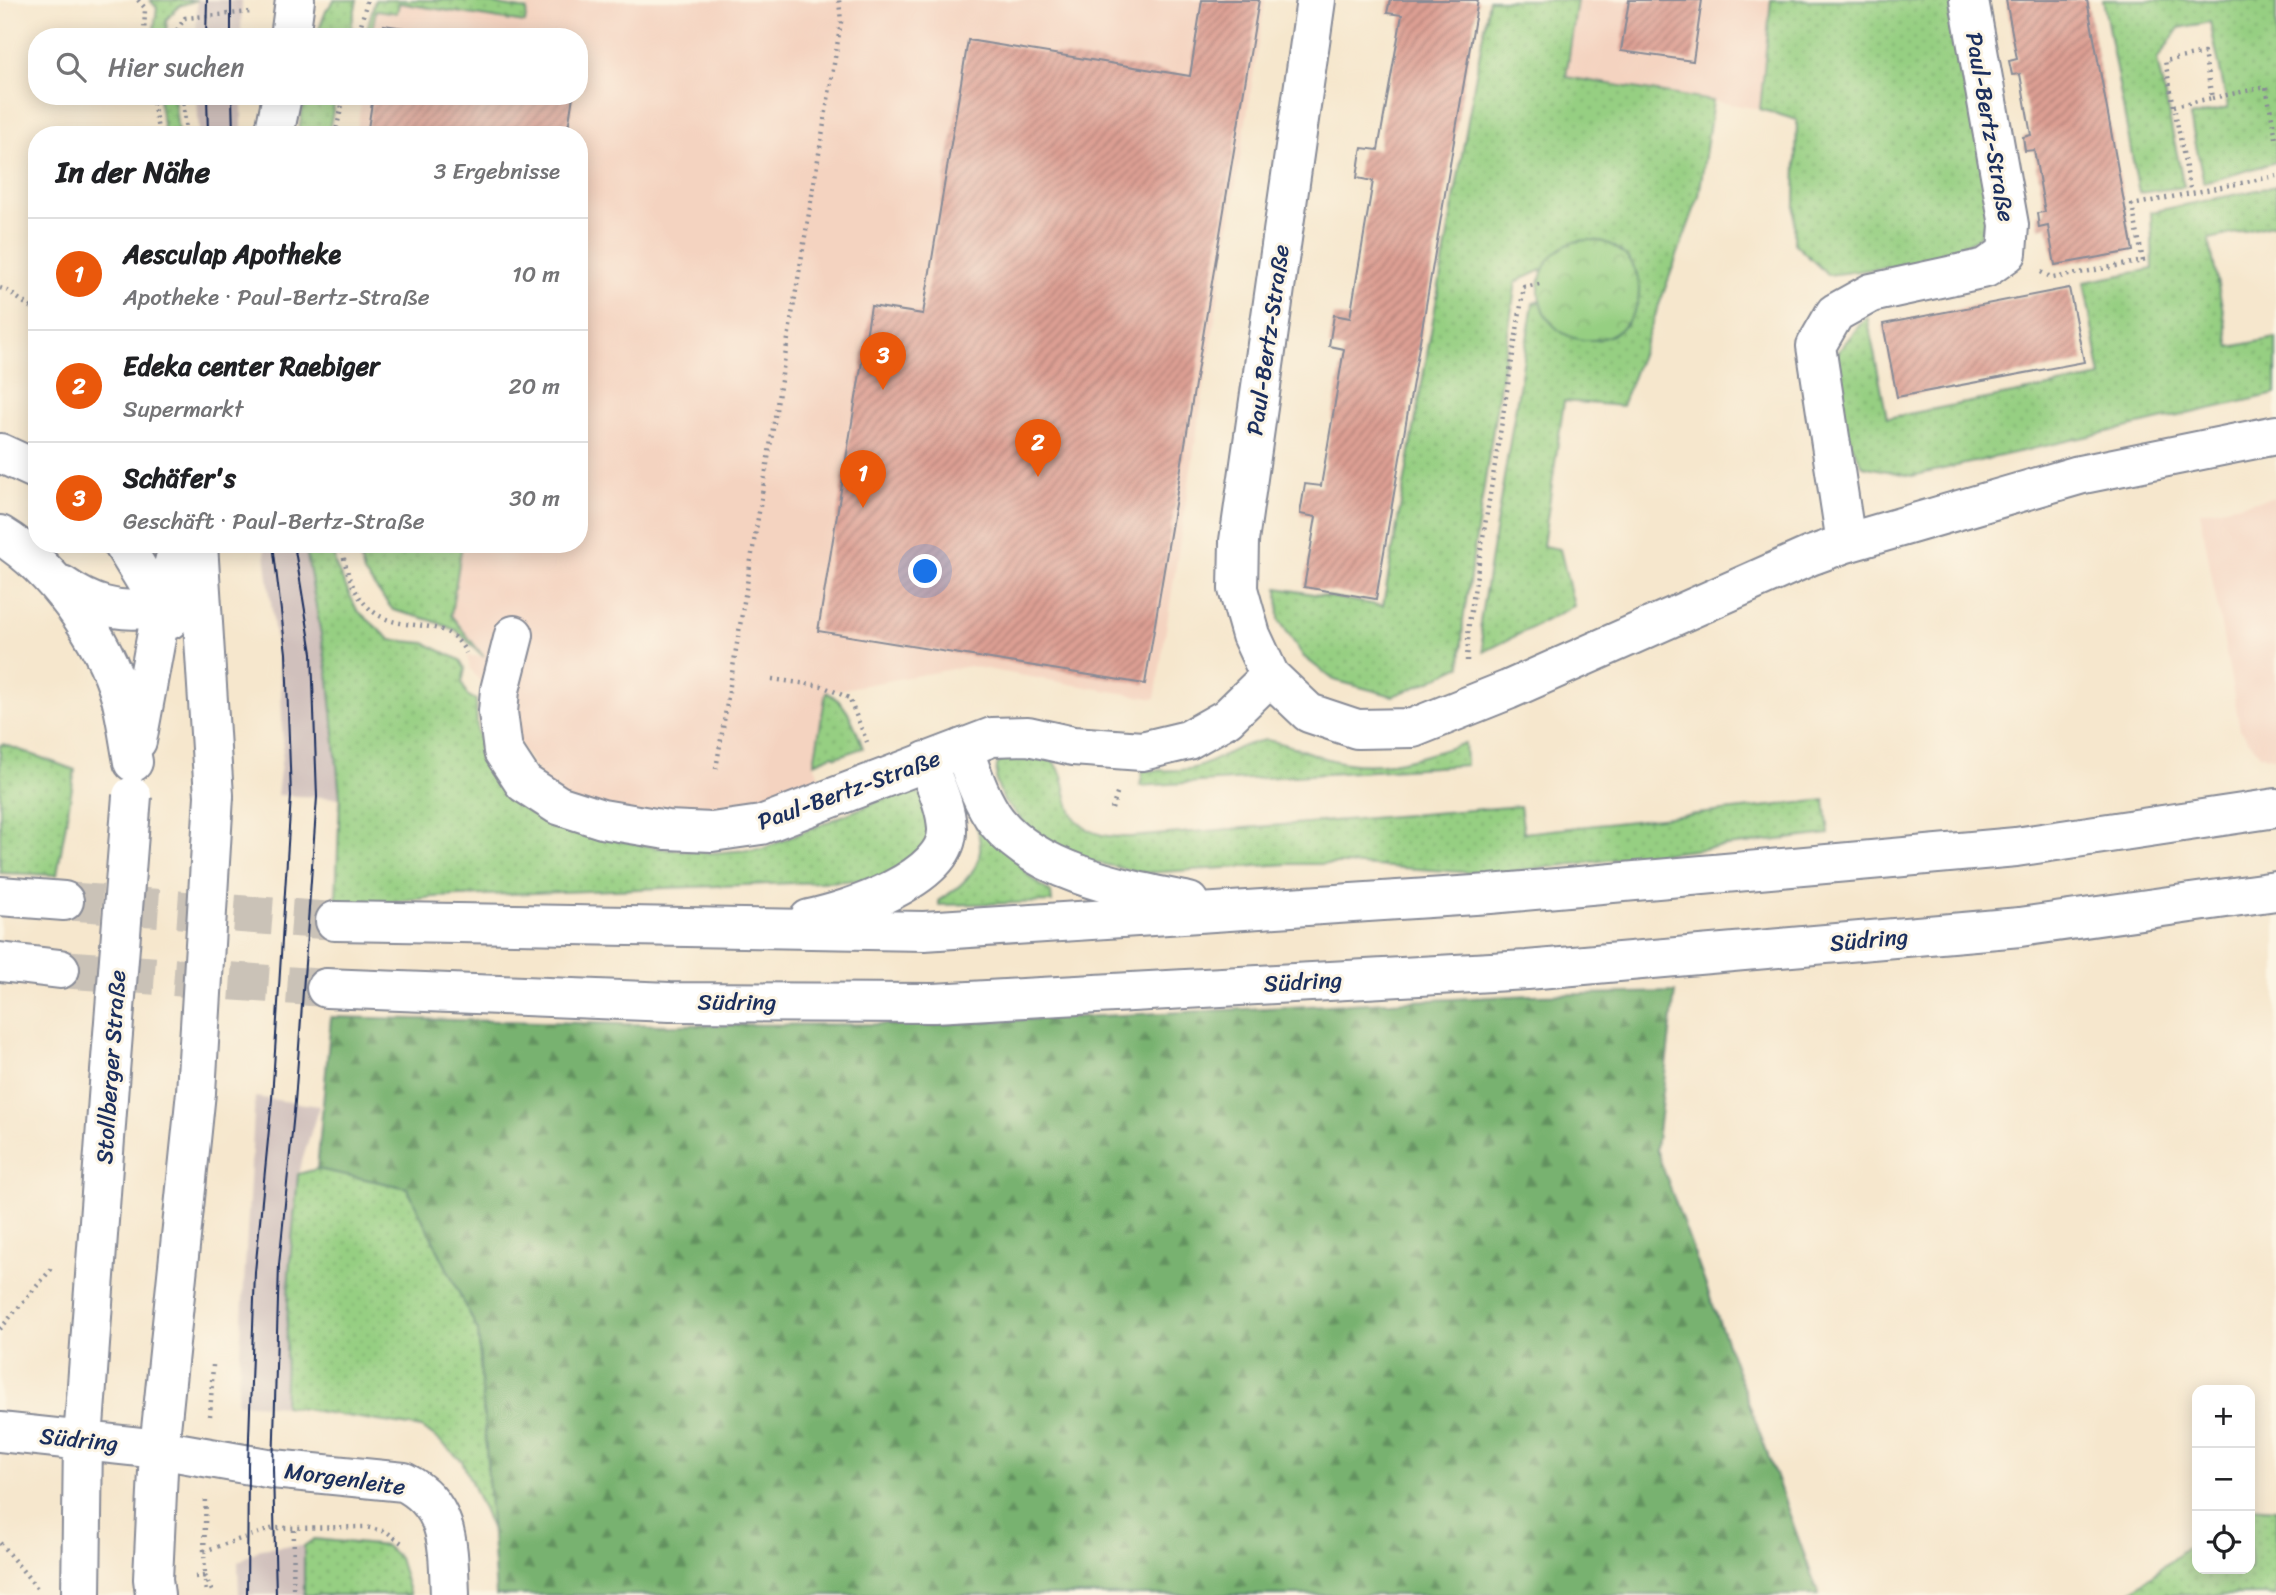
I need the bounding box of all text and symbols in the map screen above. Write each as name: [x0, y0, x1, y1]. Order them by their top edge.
search box: [28, 28, 588, 105]
street label: Paul-Bertz-Straße: [1953, 29, 2027, 225]
text: Hier suchen: [108, 44, 244, 90]
icon: search: [52, 48, 90, 86]
text: In der Nähe: [56, 145, 210, 199]
text: 3 Ergebnisse: [434, 151, 560, 192]
text: Aesculap Apotheke: [123, 231, 341, 277]
street label: Paul-Bertz-Straße: [1234, 242, 1302, 438]
text: 1: [74, 254, 84, 295]
text: 10 m: [512, 254, 560, 295]
text: Apotheke · Paul-Bertz-Straße: [123, 277, 429, 318]
pin: 3: [860, 332, 906, 390]
text: Edeka center Raebiger: [123, 343, 380, 389]
text: 2: [72, 366, 86, 407]
text: 20 m: [509, 366, 560, 407]
text: Supermarkt: [123, 389, 243, 430]
pin: 2: [1015, 419, 1061, 477]
pin: 1: [840, 450, 886, 508]
text: Schäfer's: [123, 455, 236, 501]
text: 3: [73, 478, 85, 519]
text: 30 m: [509, 478, 560, 519]
text: Geschäft · Paul-Bertz-Straße: [123, 501, 425, 542]
your location: [908, 554, 942, 588]
street label: Paul-Bertz-Straße: [752, 738, 946, 842]
street label: Südring: [1828, 916, 1910, 964]
street label: Südring: [1263, 959, 1344, 1005]
street label: Stollberger Straße: [84, 968, 138, 1165]
street label: Südring: [698, 982, 777, 1023]
map controls: [2192, 1385, 2255, 1574]
button: +: [2192, 1385, 2255, 1448]
street label: Südring: [38, 1415, 121, 1465]
button: −: [2192, 1448, 2255, 1511]
street label: Morgenleite: [282, 1450, 408, 1508]
button: locate: [2192, 1511, 2255, 1574]

